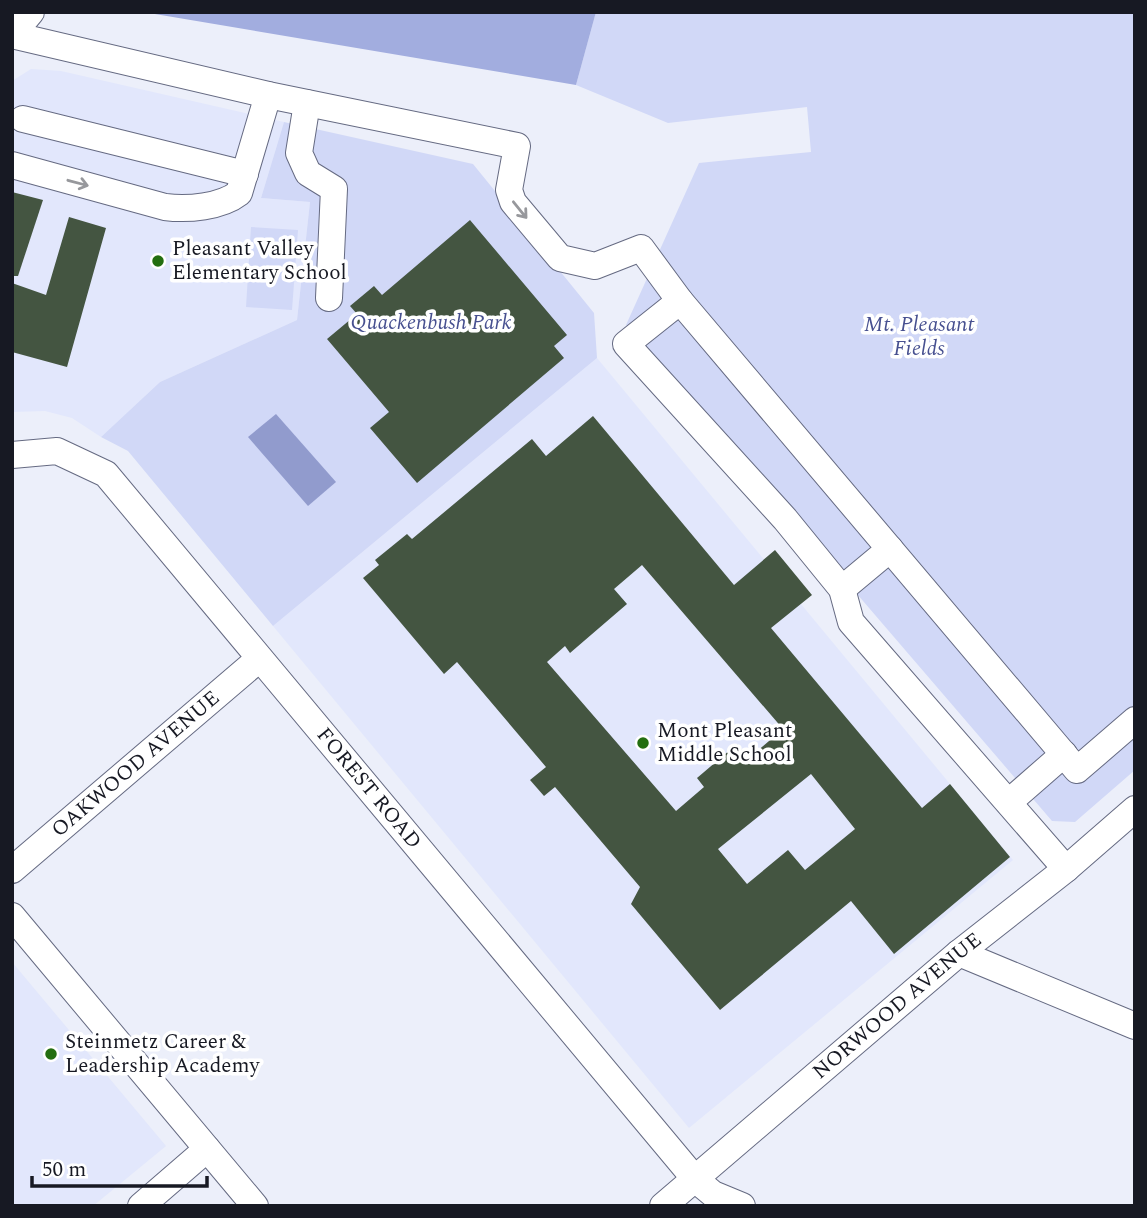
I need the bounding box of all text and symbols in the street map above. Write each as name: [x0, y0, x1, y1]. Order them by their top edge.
one-way arrow: [67, 177, 89, 190]
one-way arrow: [512, 201, 527, 219]
place label: Pleasant Valley Elementary School: [172, 233, 347, 289]
marker: Pleasant Valley Elementary School: [150, 253, 166, 269]
park label: Quackenbush Park: [351, 307, 512, 339]
park label: Mt. Pleasant Fields: [864, 309, 974, 365]
street label: OAKWOOD AVENUE: [45, 683, 227, 845]
place label: Mont Pleasant Middle School: [657, 715, 793, 771]
street label: FOREST ROAD: [308, 720, 429, 856]
marker: Mont Pleasant Middle School: [635, 735, 651, 751]
street label: NORWOOD AVENUE: [806, 925, 989, 1087]
place label: Steinmetz Career & Leadership Academy: [65, 1026, 260, 1082]
marker: Steinmetz Career & Leadership Academy: [43, 1046, 59, 1062]
scale bar: [32, 1144, 206, 1188]
text: 50 m: [42, 1154, 86, 1186]

